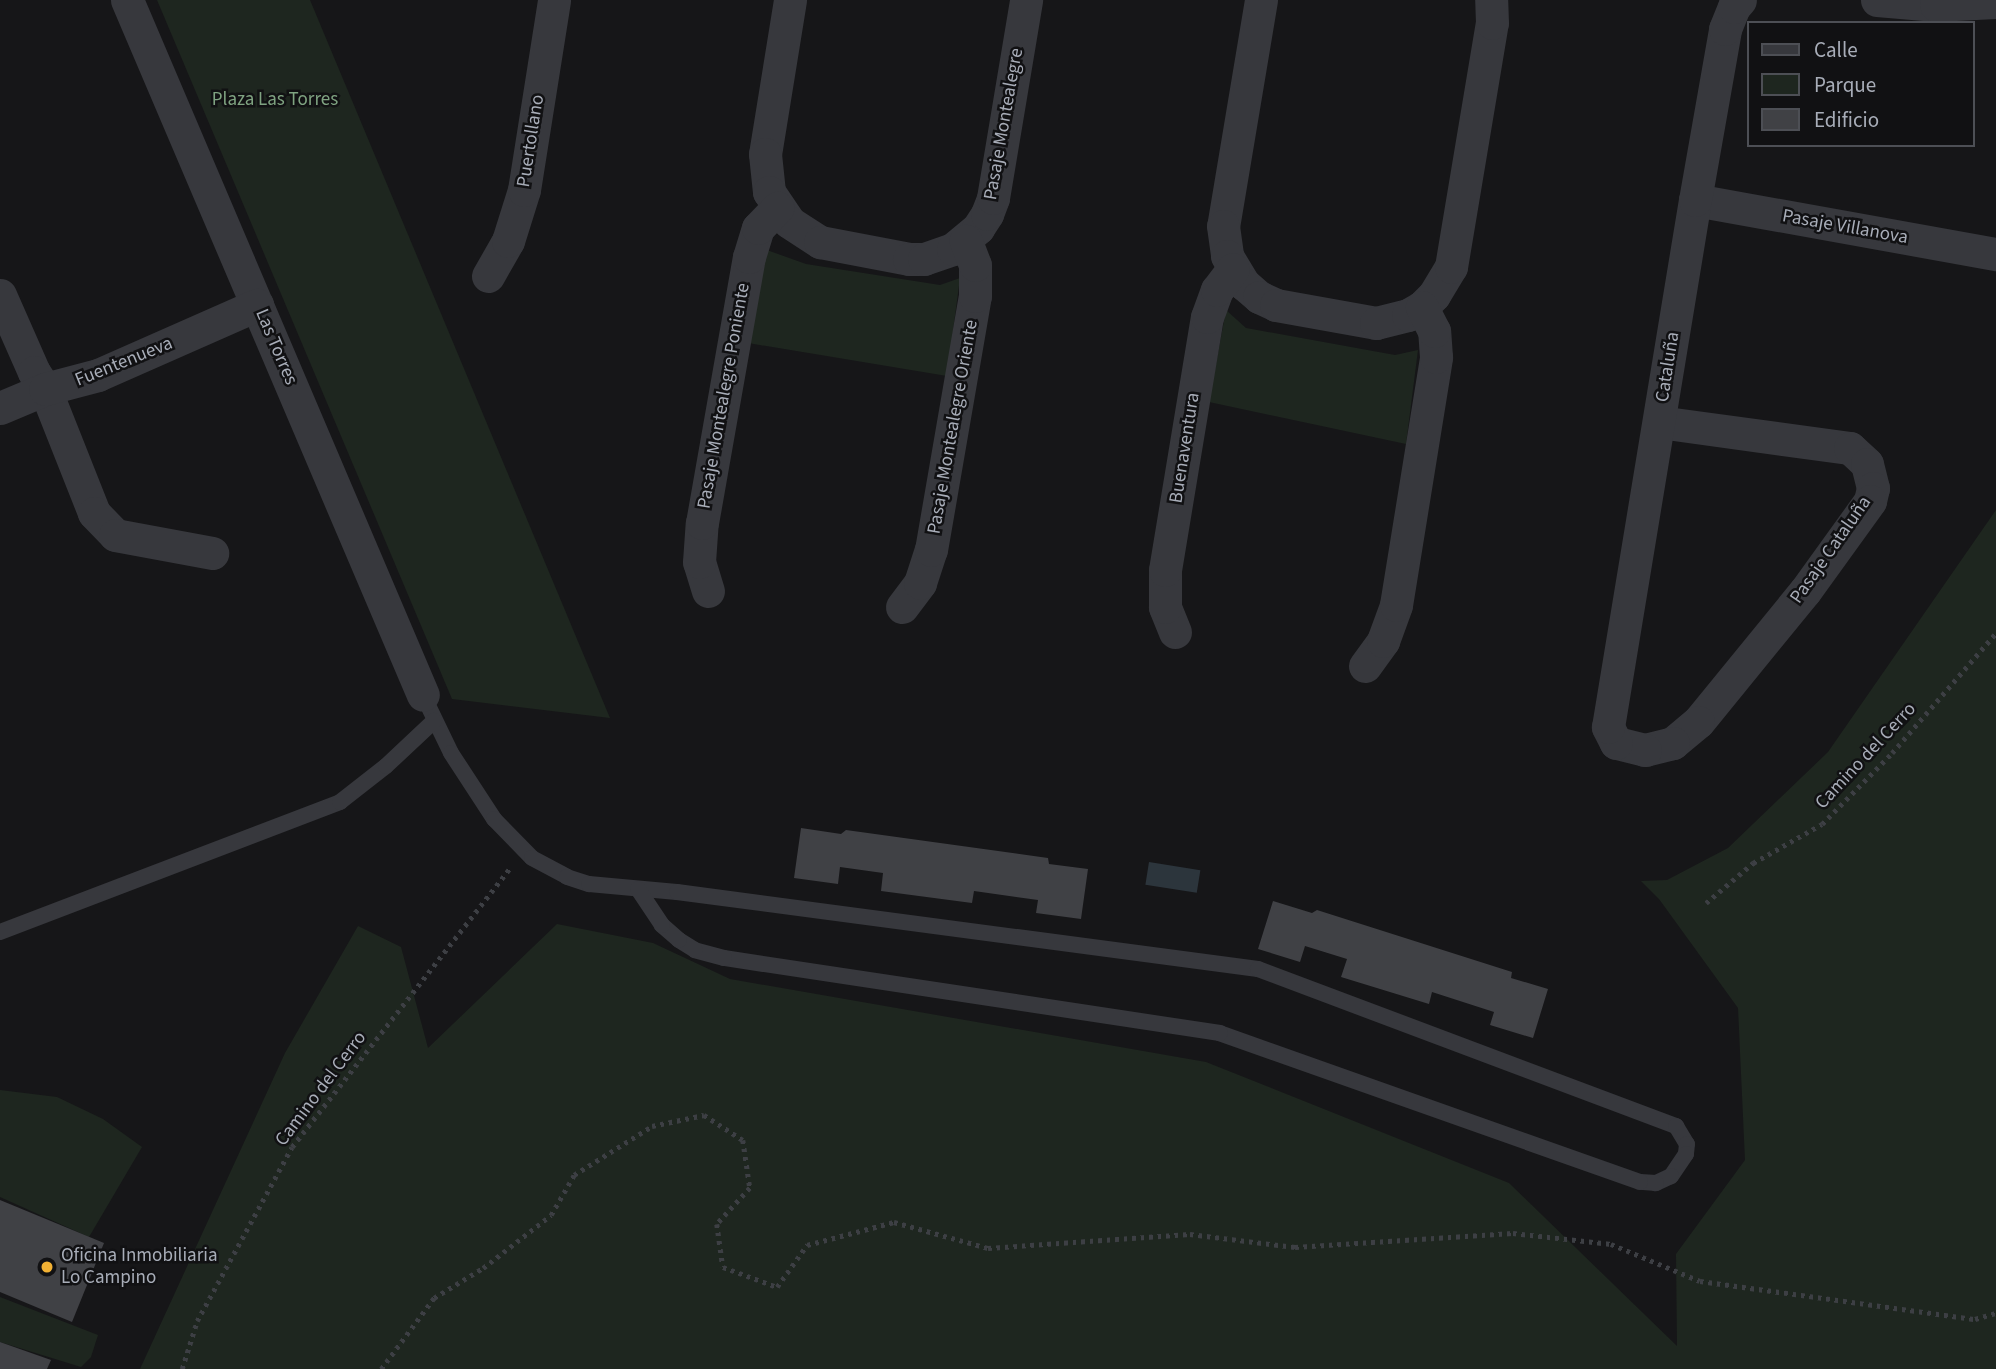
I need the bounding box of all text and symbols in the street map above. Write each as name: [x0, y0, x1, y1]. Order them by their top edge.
legend: [1748, 21, 1975, 147]
text: Calle: [1814, 35, 1858, 65]
street label: Pasaje Montealegre: [979, 46, 1029, 202]
text: Parque: [1814, 70, 1876, 100]
park label: Plaza Las Torres: [212, 89, 338, 111]
street label: Puertollano: [512, 93, 550, 189]
text: Edificio: [1814, 105, 1879, 135]
street label: Pasaje Villanova: [1780, 205, 1910, 249]
street label: Pasaje Montealegre Poniente: [693, 281, 755, 511]
street label: Las Torres: [250, 306, 302, 388]
street label: Pasaje Montealegre Oriente: [923, 318, 983, 536]
street label: Cataluña: [1651, 330, 1685, 404]
street label: Fuentenueva: [72, 332, 176, 392]
street label: Buenaventura: [1165, 391, 1205, 505]
street label: Pasaje Cataluña: [1786, 492, 1876, 608]
street label: Camino del Cerro: [1811, 698, 1921, 814]
street label: Camino del Cerro: [271, 1027, 371, 1151]
place label: Oficina Inmobiliaria Lo Campino: [61, 1245, 218, 1289]
marker: Oficina Inmobiliaria Lo Campino: [39, 1259, 55, 1275]

